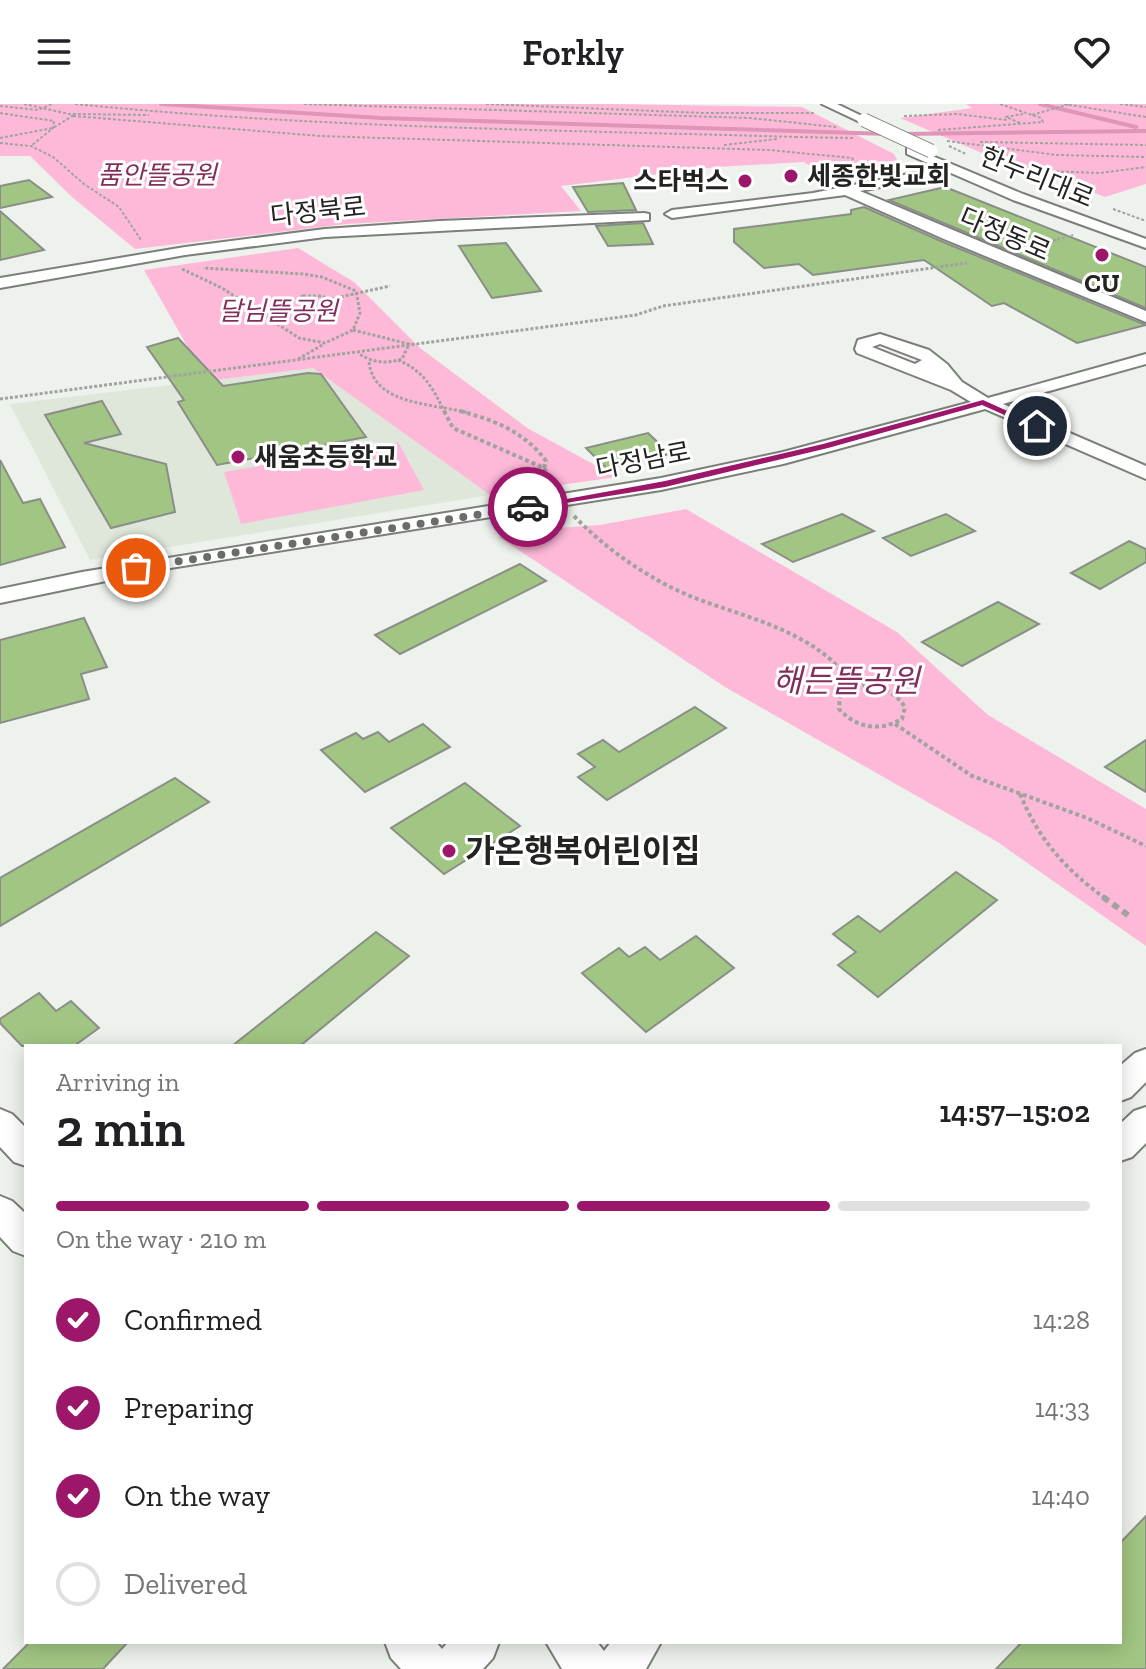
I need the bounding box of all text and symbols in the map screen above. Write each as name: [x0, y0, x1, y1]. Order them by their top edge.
icon: menu: [32, 30, 76, 74]
icon: heart: [1070, 30, 1114, 74]
text: Forkly: [522, 31, 624, 74]
street label: 한누리대로: [976, 140, 1098, 214]
park label: 품안뜰공원: [97, 159, 219, 191]
place label: 세종한빛교회: [807, 160, 951, 192]
place label: 스타벅스: [633, 165, 729, 197]
marker: 세종한빛교회: [782, 167, 800, 185]
marker: 스타벅스: [736, 172, 754, 190]
street label: 다정북로: [269, 190, 367, 232]
street label: 다정동로: [955, 201, 1055, 267]
marker: CU: [1093, 246, 1111, 264]
place label: CU: [1084, 267, 1120, 299]
park label: 달님뜰공원: [218, 295, 340, 327]
pin: [1003, 392, 1071, 460]
icon: home: [1015, 404, 1059, 448]
street label: 다정남로: [593, 435, 693, 485]
place label: 새움초등학교: [254, 441, 398, 473]
marker: 새움초등학교: [229, 448, 247, 466]
courier: [488, 467, 568, 547]
icon: car: [506, 485, 550, 529]
pin: [102, 534, 170, 602]
icon: bag: [114, 546, 158, 590]
park label: 해든뜰공원: [772, 662, 922, 700]
place label: 가온행복어린이집: [465, 832, 701, 870]
marker: 가온행복어린이집: [440, 842, 458, 860]
text: Arriving in: [56, 1066, 179, 1098]
text: 14:57–15:02: [939, 1094, 1090, 1130]
text: 2 min: [56, 1097, 185, 1159]
text: On the way · 210 m: [56, 1223, 266, 1255]
icon: check: [56, 1298, 100, 1342]
text: Confirmed: [124, 1302, 262, 1338]
text: 14:28: [1033, 1304, 1090, 1336]
icon: check: [56, 1386, 100, 1430]
text: Preparing: [124, 1390, 254, 1426]
text: 14:33: [1035, 1392, 1090, 1424]
icon: check: [56, 1474, 100, 1518]
text: On the way: [124, 1478, 270, 1514]
text: 14:40: [1031, 1480, 1090, 1512]
text: Delivered: [124, 1566, 247, 1602]

